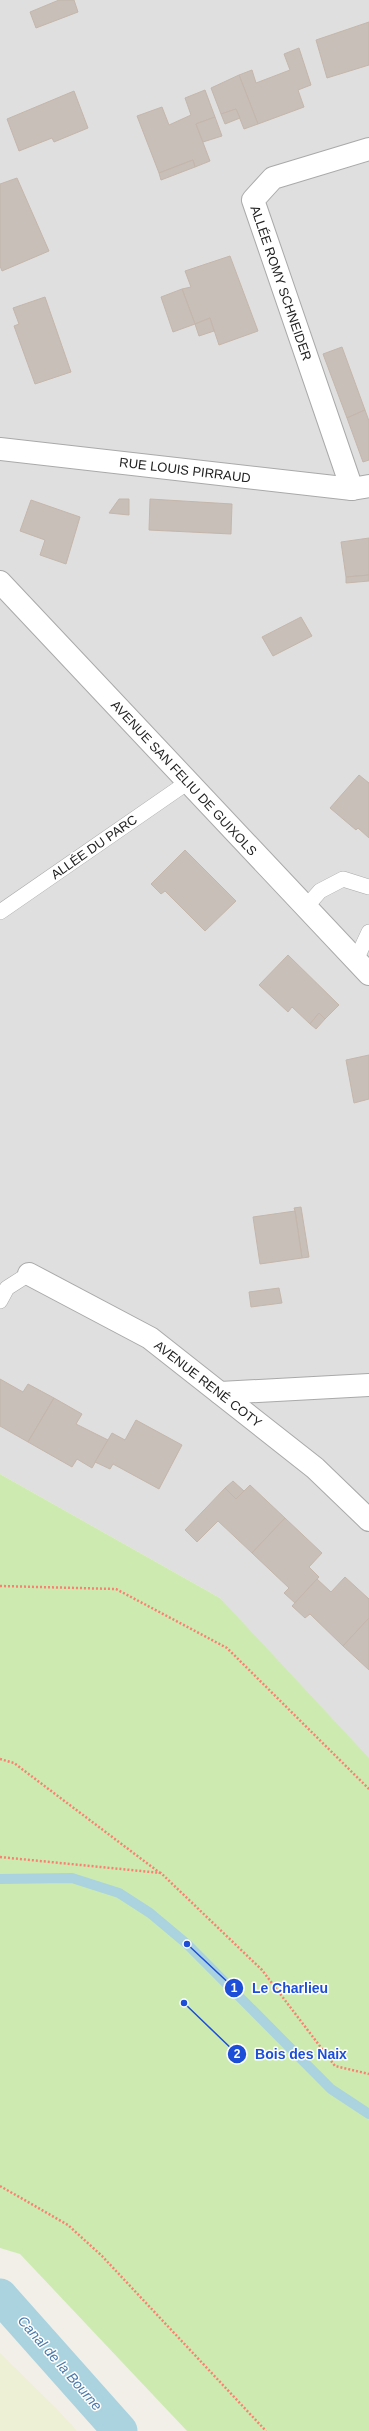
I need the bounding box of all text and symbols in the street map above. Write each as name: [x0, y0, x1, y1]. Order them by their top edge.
street label: ALLÉE ROMY SCHNEIDER: [247, 203, 315, 363]
street label: RUE LOUIS PIRRAUD: [118, 455, 252, 485]
street label: AVENUE SAN FELIU DE GUIXOLS: [108, 697, 260, 859]
street label: ALLÉE DU PARC: [48, 812, 140, 882]
street label: AVENUE RENÉ COTY: [151, 1337, 265, 1431]
callout: Le Charlieu: [224, 1975, 336, 2001]
text: Le Charlieu: [252, 1980, 328, 1996]
text: 1: [231, 1981, 238, 1995]
callout: Bois des Naix: [227, 2041, 354, 2067]
text: Bois des Naix: [255, 2046, 347, 2062]
text: 2: [234, 2047, 241, 2061]
water label: Canal de la Bourne: [15, 2313, 105, 2414]

